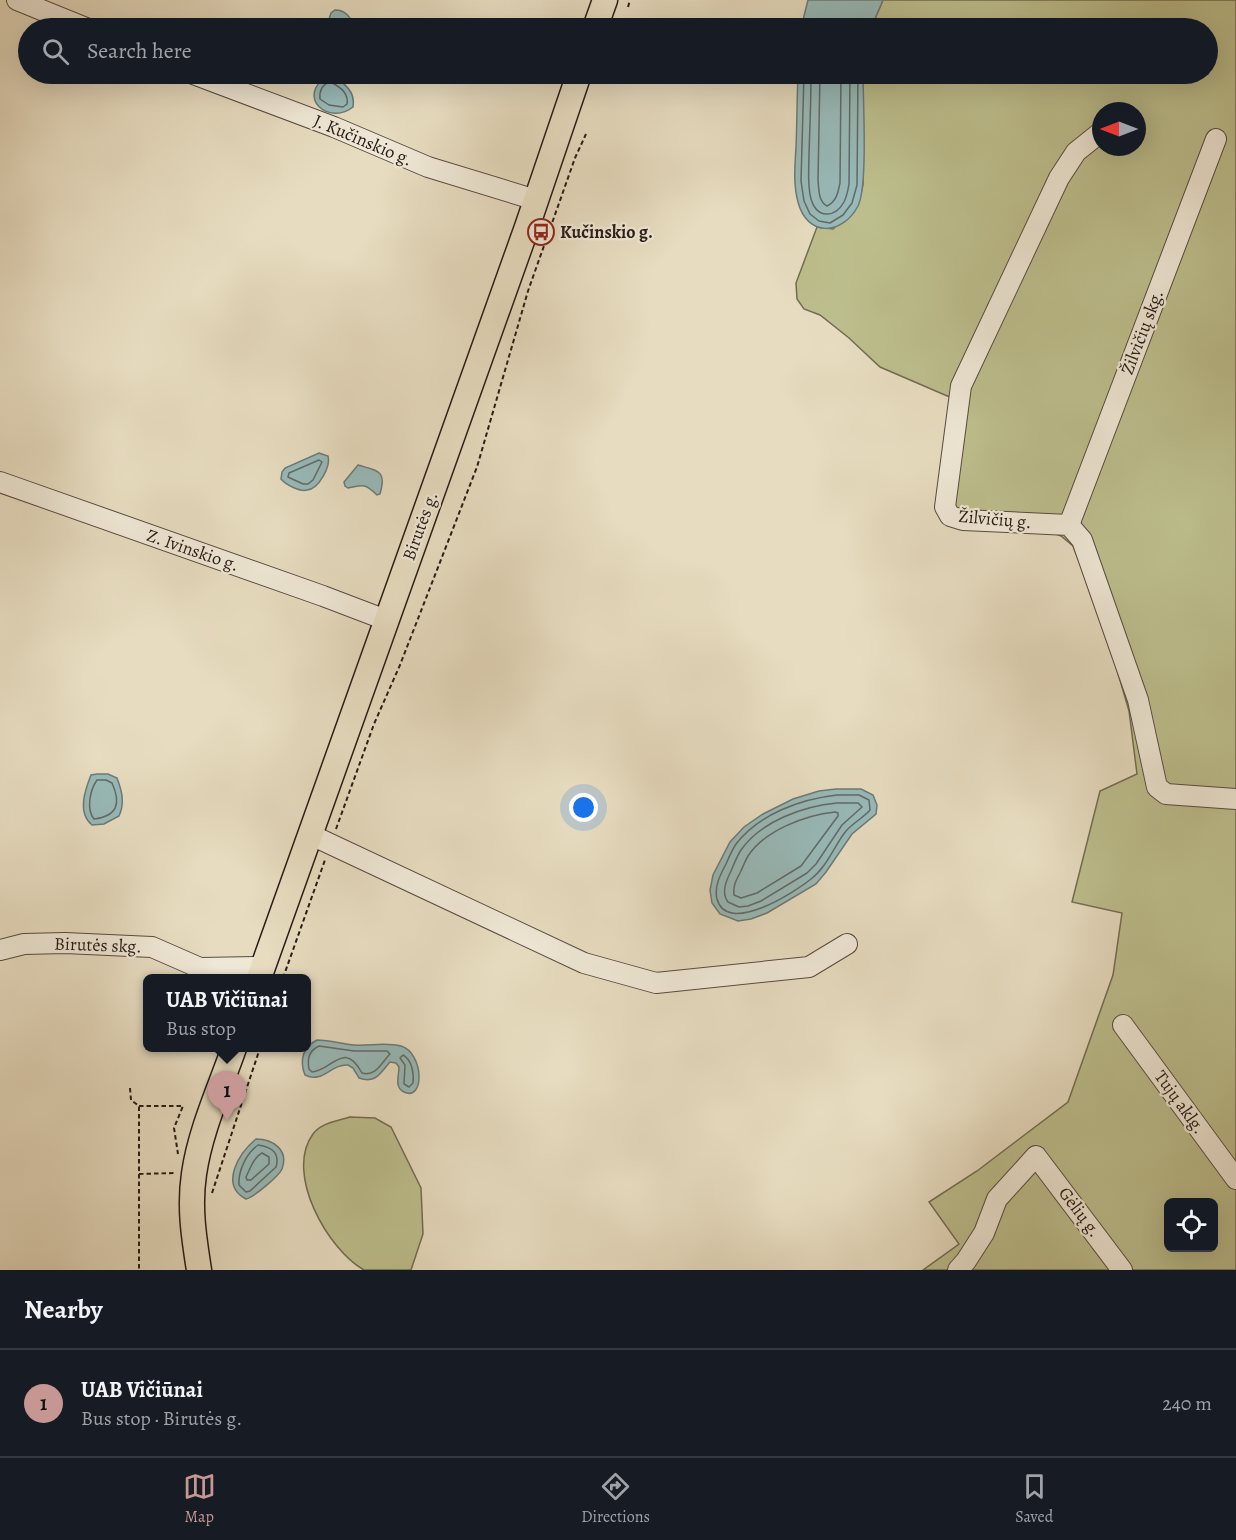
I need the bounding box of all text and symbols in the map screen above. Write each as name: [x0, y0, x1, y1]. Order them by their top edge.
search box: [18, 18, 1218, 84]
icon: search: [39, 35, 72, 68]
text: Search here: [87, 36, 192, 66]
north arrow: [1092, 102, 1146, 156]
street label: J. Kučinskio g.: [310, 108, 416, 172]
bus stop icon: Kučinskio g.: [526, 217, 556, 247]
place label: Kučinskio g.: [560, 220, 653, 244]
street label: Žilvičių skg.: [1115, 286, 1169, 378]
street label: Birutės g.: [396, 488, 444, 564]
street label: Žilvičių g.: [957, 504, 1033, 534]
street label: Z. Ivinskio g.: [144, 523, 242, 577]
your location: [569, 793, 598, 822]
street label: Birutės skg.: [54, 931, 142, 959]
popup: [143, 974, 311, 1052]
text: UAB Vičiūnai: [166, 985, 288, 1015]
text: Bus stop: [166, 1015, 236, 1042]
street label: Tujų aklg.: [1149, 1065, 1211, 1139]
pin: 1: [208, 1072, 246, 1121]
street label: Gėlių g.: [1053, 1182, 1107, 1242]
map controls: [1164, 1198, 1218, 1252]
button: locate: [1164, 1198, 1218, 1252]
text: Nearby: [24, 1292, 103, 1327]
text: UAB Vičiūnai: [81, 1375, 203, 1405]
text: 1: [40, 1390, 47, 1417]
text: 240 m: [1162, 1390, 1212, 1417]
text: Bus stop · Birutės g.: [81, 1405, 242, 1432]
tab: Map: [183, 1470, 216, 1528]
tab: Directions: [581, 1470, 650, 1528]
tab: Saved: [1015, 1470, 1053, 1528]

